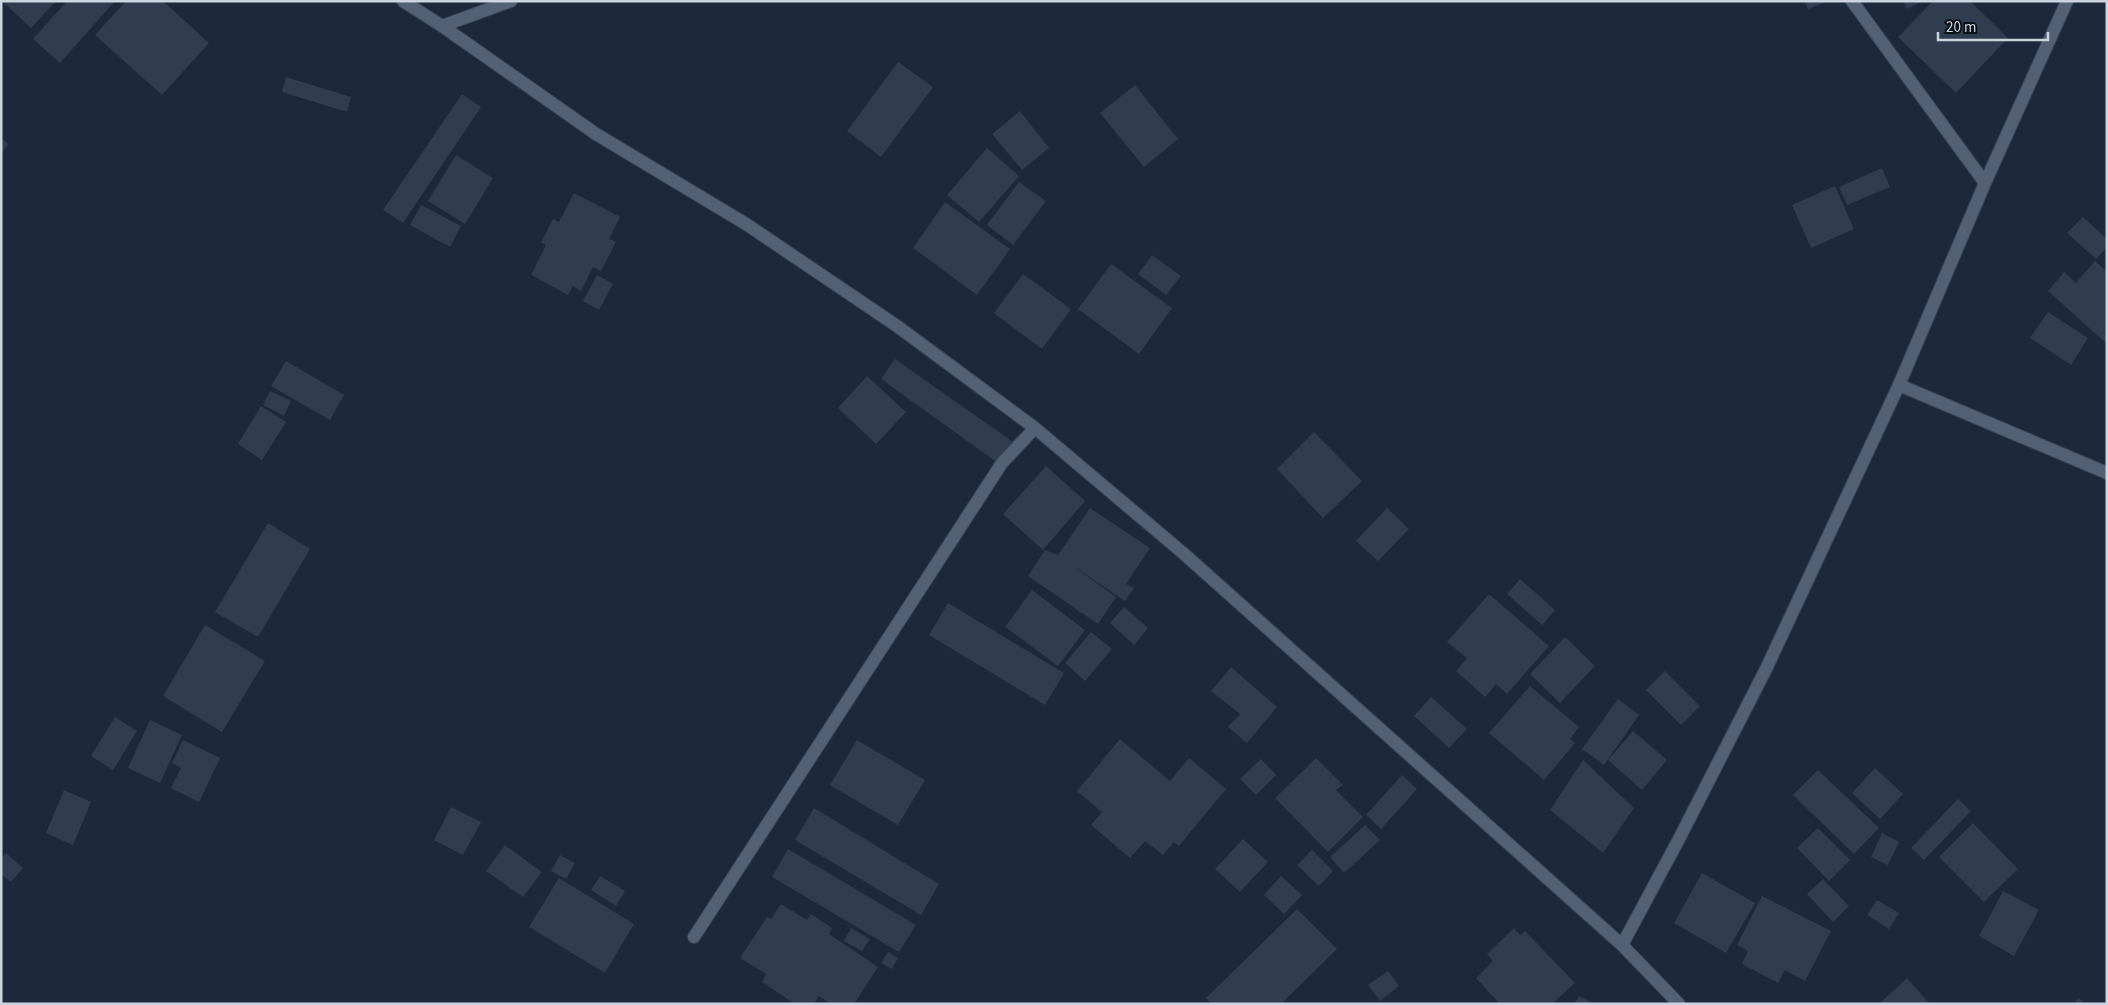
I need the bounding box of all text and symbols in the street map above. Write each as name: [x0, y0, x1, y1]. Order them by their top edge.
scale bar: [1938, 10, 2048, 42]
text: 20 m: [1946, 17, 1976, 38]

